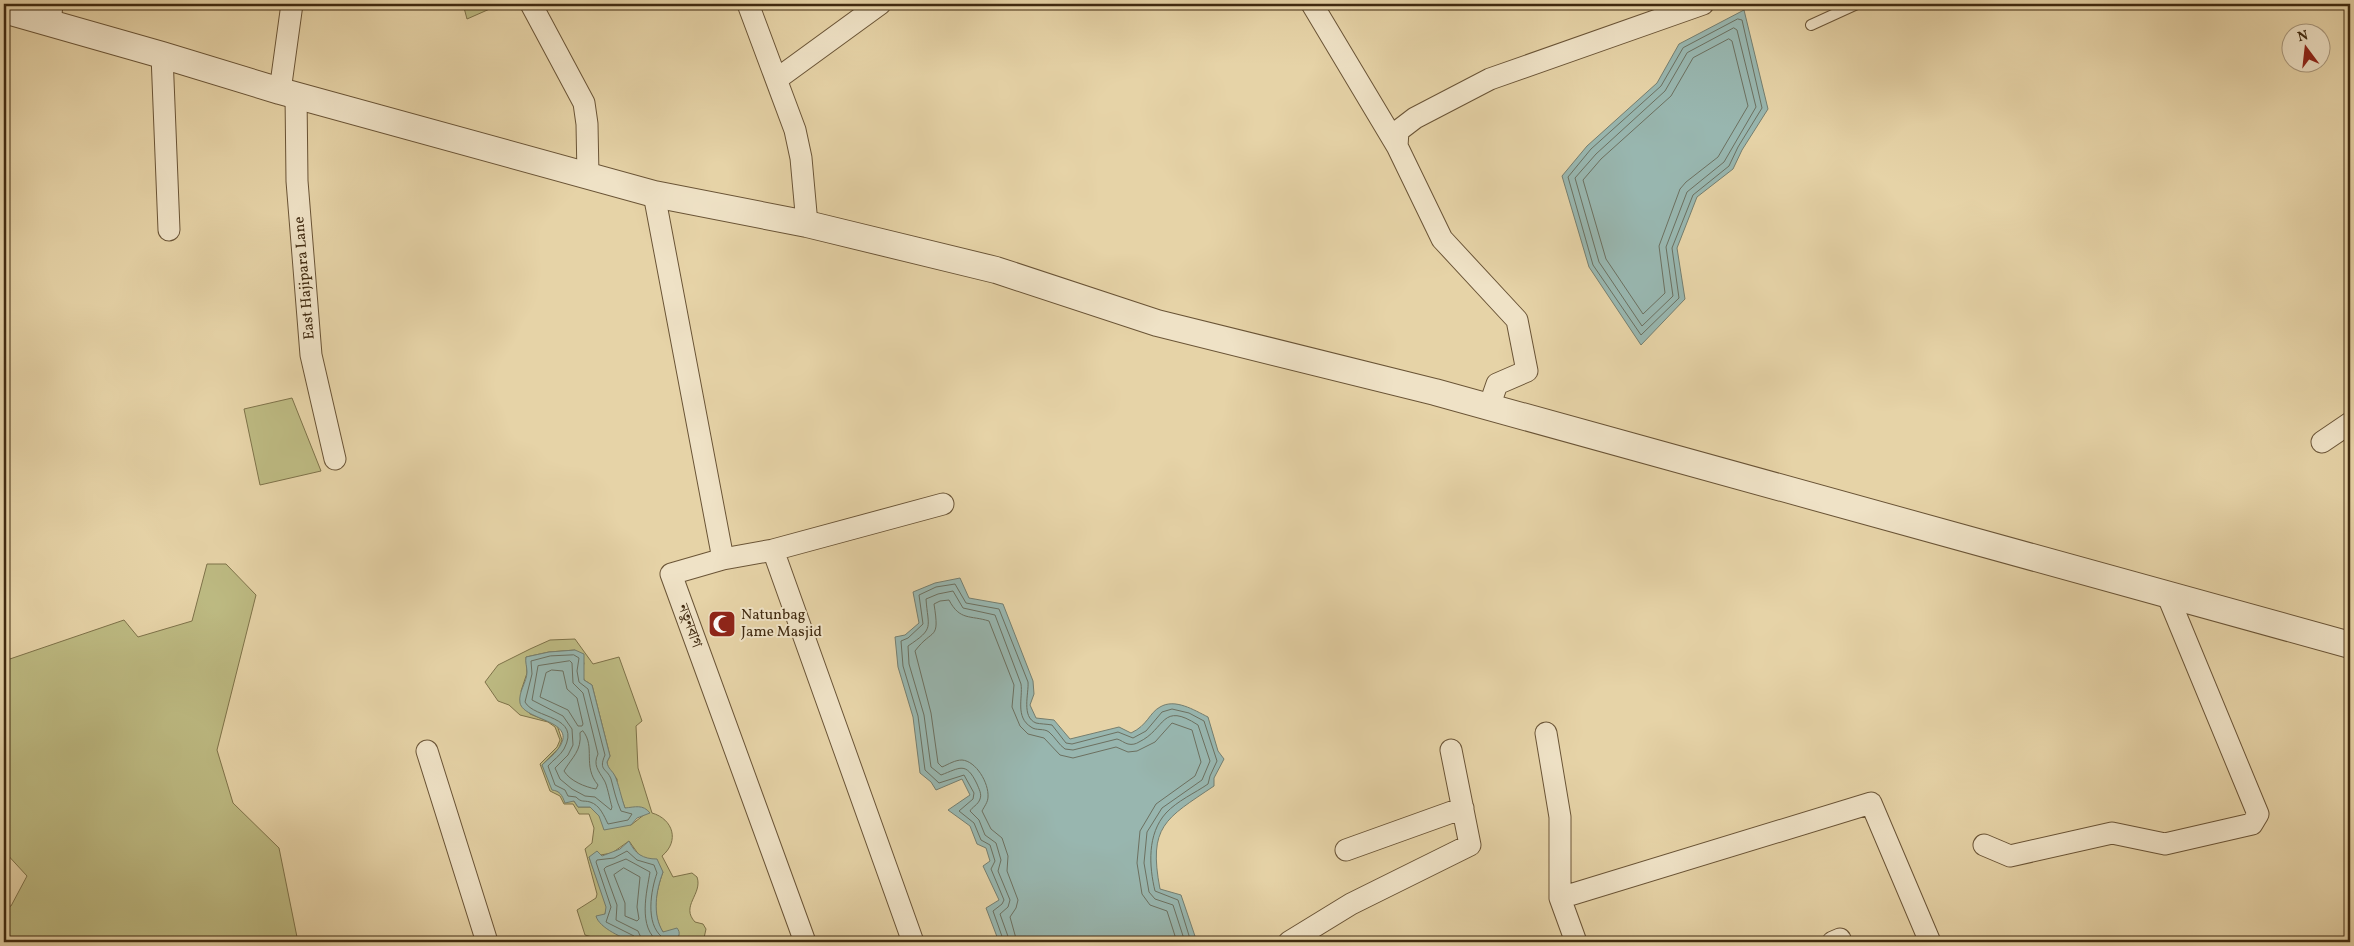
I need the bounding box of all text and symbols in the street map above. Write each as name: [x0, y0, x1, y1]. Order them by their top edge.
north arrow: [2282, 22, 2332, 72]
text: N: [2296, 26, 2310, 47]
street label: East Hajipara Lane: [289, 216, 321, 340]
street label: নতুনবাগ: [671, 600, 707, 652]
place label: Natunbag Jame Masjid: [741, 605, 822, 643]
mosque icon: Natunbag Jame Masjid: [707, 609, 737, 639]

